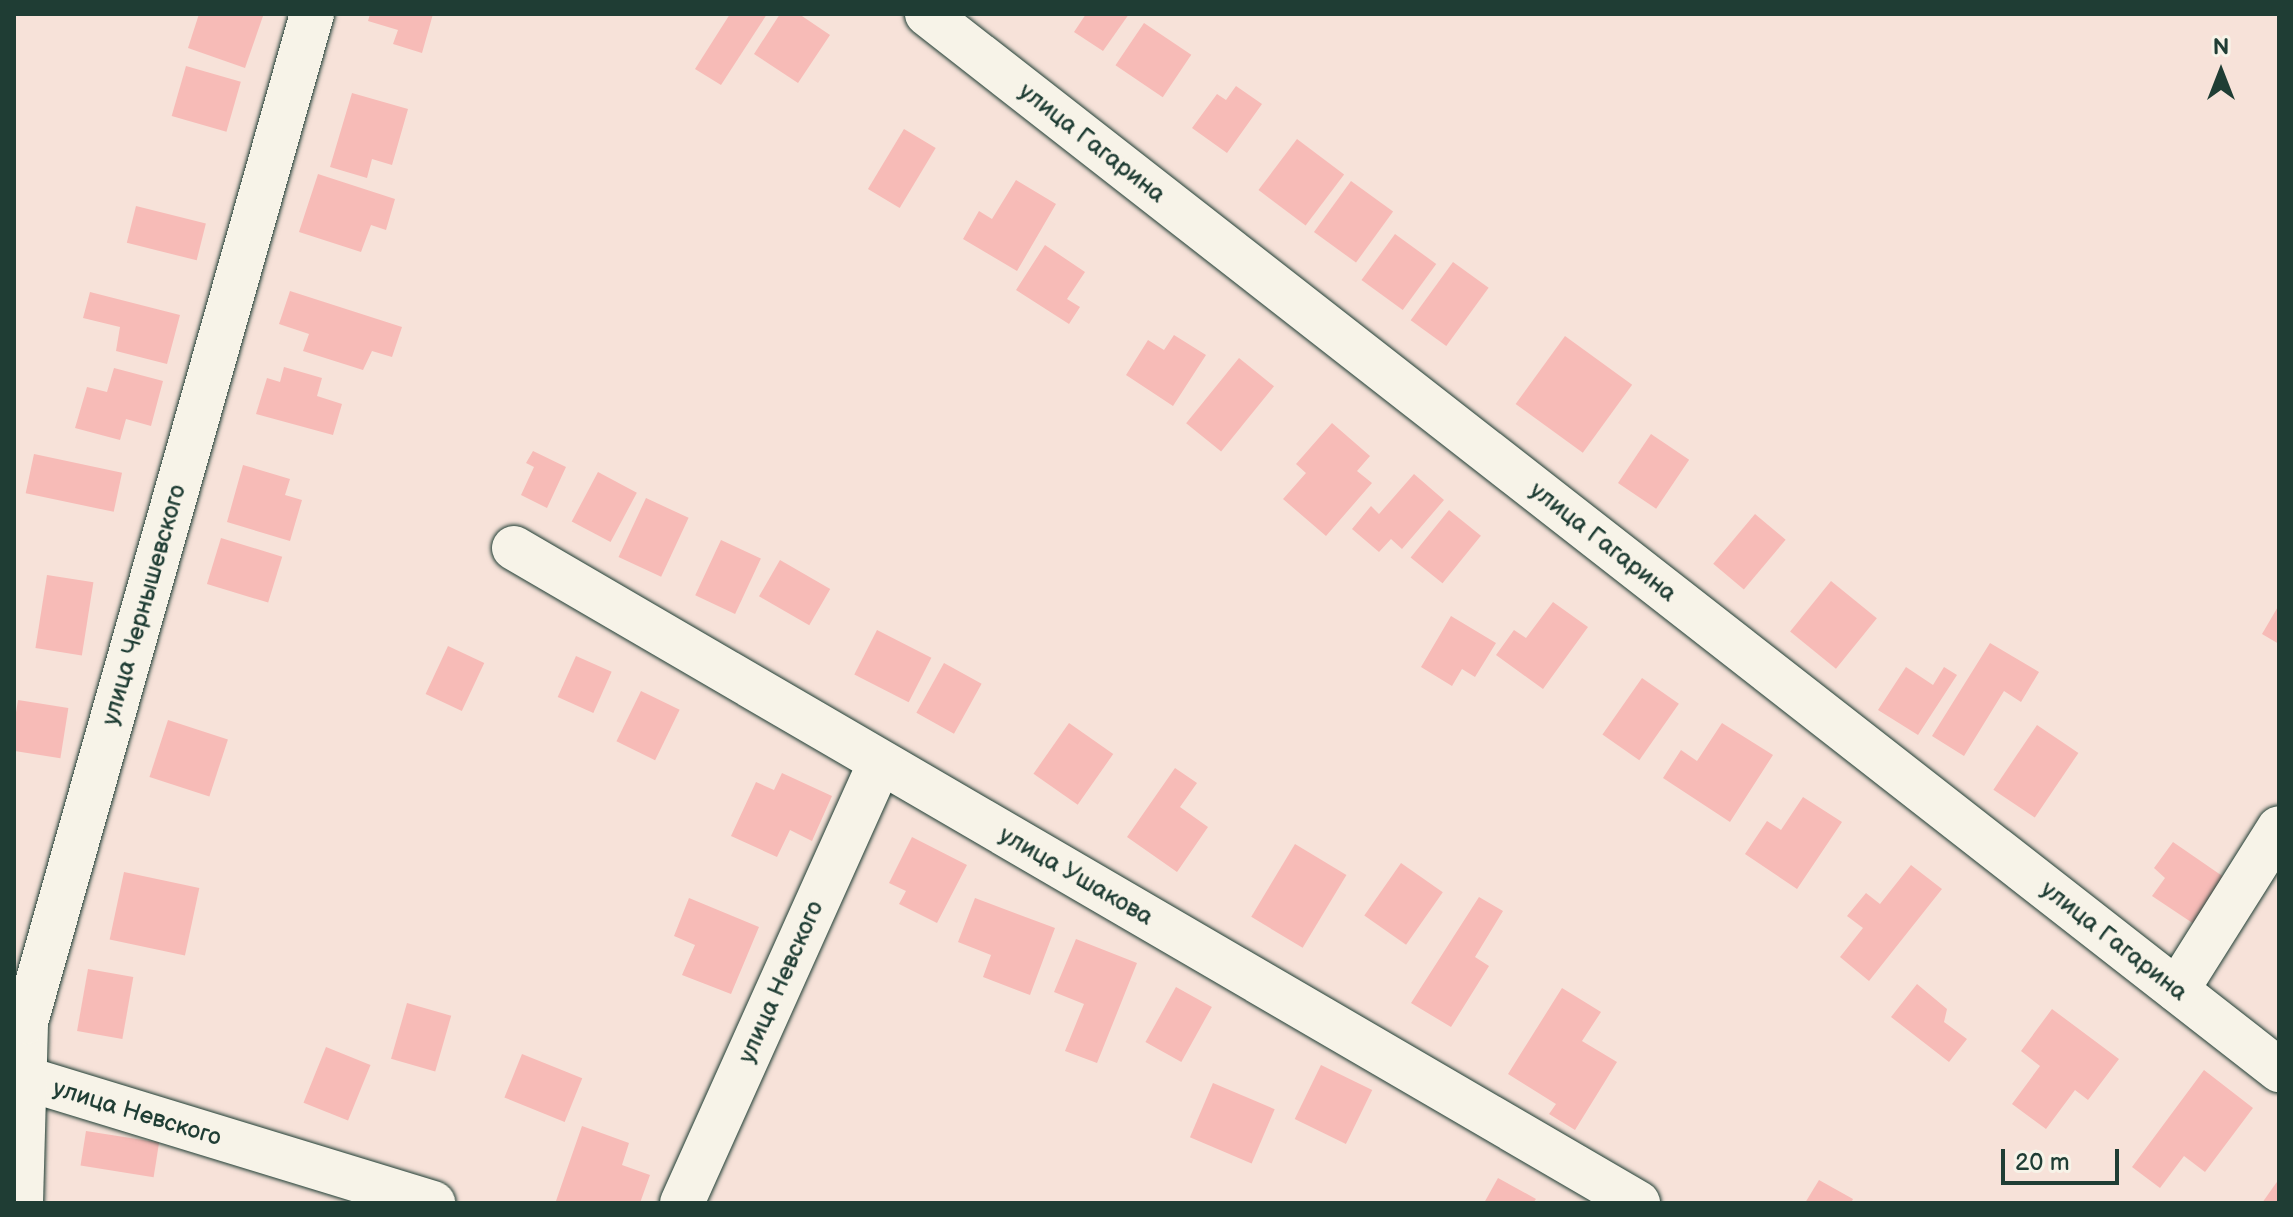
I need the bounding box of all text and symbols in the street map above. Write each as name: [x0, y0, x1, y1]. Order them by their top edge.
north arrow: [2181, 32, 2261, 112]
text: N: [2213, 34, 2229, 61]
street label: улица Гагарина: [1013, 77, 1171, 209]
street label: улица Гагарина: [1524, 476, 1682, 608]
street label: улица Чернышевского: [96, 481, 192, 729]
street label: улица Ушакова: [994, 820, 1158, 932]
street label: улица Гагарина: [2035, 875, 2193, 1007]
street label: улица Невского: [732, 896, 830, 1068]
street label: улица Невского: [49, 1074, 225, 1152]
scale bar: [2005, 1133, 2123, 1183]
text: 20 m: [2015, 1148, 2070, 1177]

